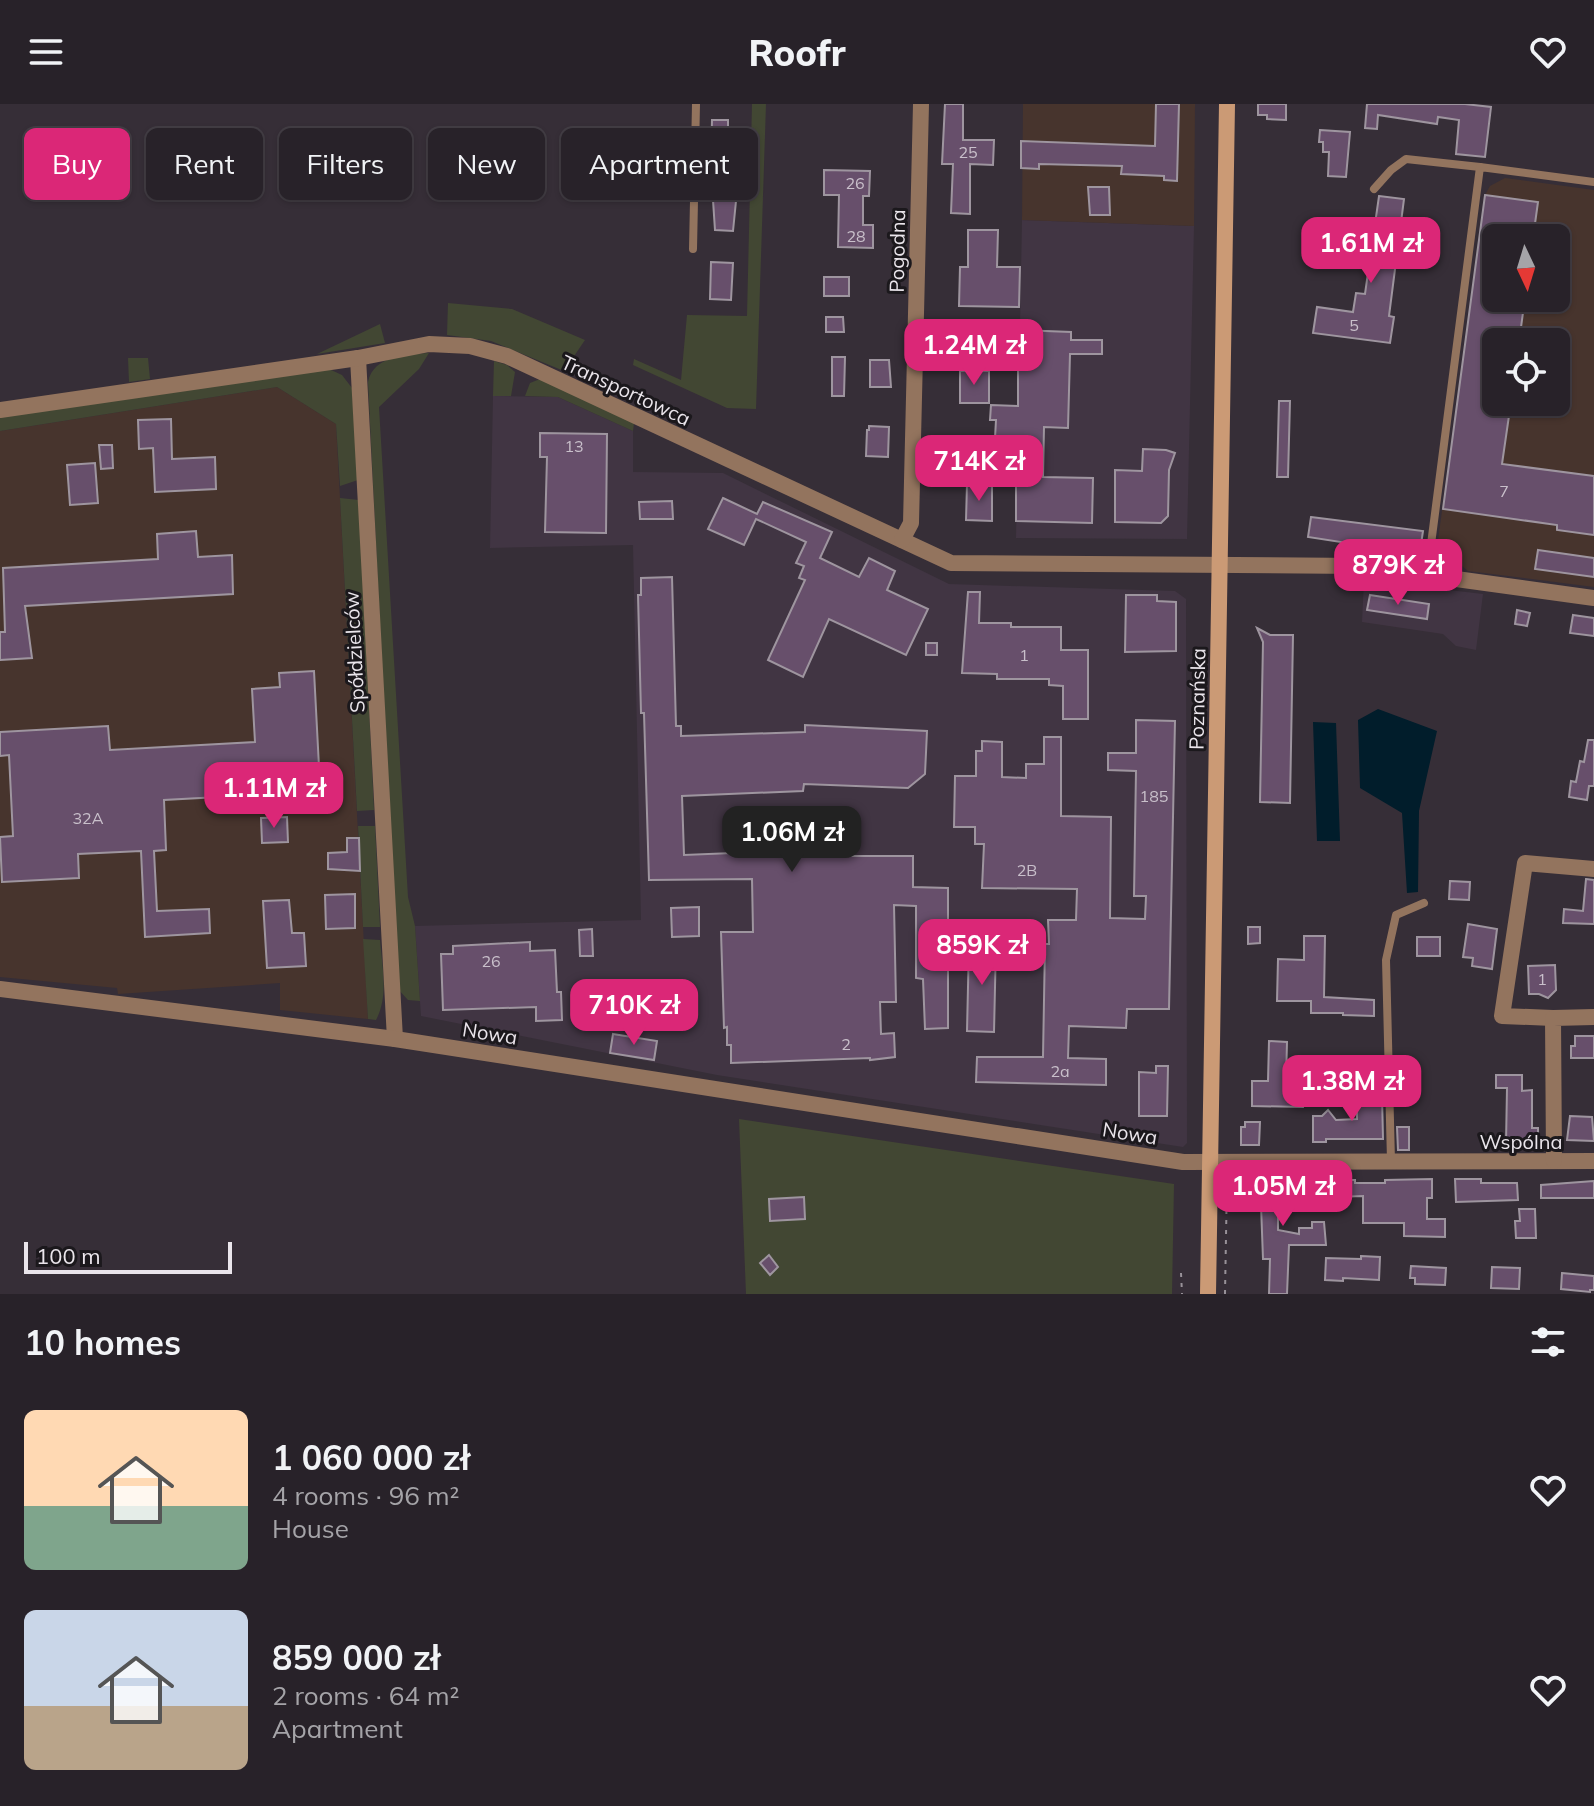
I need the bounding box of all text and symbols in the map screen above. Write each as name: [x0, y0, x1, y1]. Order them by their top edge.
icon: menu: [24, 30, 68, 74]
text: Roofr: [749, 30, 846, 75]
icon: heart: [1526, 30, 1570, 74]
chip: Buy: [24, 128, 130, 200]
chip: Rent: [146, 128, 263, 200]
chip: Filters: [279, 128, 412, 200]
chip: New: [428, 128, 545, 200]
chip: Apartment: [561, 128, 758, 200]
house number: 25: [958, 142, 978, 162]
house number: 26: [845, 173, 865, 193]
street label: Pogodna: [884, 209, 910, 293]
pin: 1.61M zł: [1288, 217, 1454, 285]
north arrow: [1482, 224, 1570, 312]
map controls: [1482, 224, 1570, 416]
house number: 28: [846, 226, 866, 246]
text: 1.61M zł: [1319, 226, 1423, 259]
house number: 5: [1349, 315, 1359, 335]
pin: 1.24M zł: [891, 319, 1057, 387]
text: 1.24M zł: [922, 328, 1026, 361]
button: locate: [1482, 328, 1570, 416]
street label: Transportowca: [557, 349, 695, 431]
pin: 714K zł: [905, 435, 1053, 503]
house number: 13: [564, 436, 584, 456]
text: 714K zł: [933, 444, 1025, 477]
house number: 7: [1499, 481, 1509, 501]
pin: 879K zł: [1324, 539, 1472, 607]
text: 879K zł: [1352, 548, 1444, 581]
street label: Spółdzielców: [338, 591, 370, 713]
house number: 1: [1019, 645, 1029, 665]
street label: Poznańska: [1184, 648, 1210, 750]
pin: 1.11M zł: [191, 762, 357, 830]
text: 1.11M zł: [222, 771, 326, 804]
house number: 185: [1140, 786, 1168, 806]
pin: 1.06M zł: [709, 806, 875, 874]
house number: 32A: [73, 808, 104, 828]
text: 1.06M zł: [740, 815, 844, 848]
house number: 2B: [1017, 860, 1037, 880]
pin: 859K zł: [908, 919, 1056, 987]
text: 859K zł: [936, 928, 1028, 961]
house number: 26: [481, 951, 501, 971]
house number: 1: [1537, 969, 1547, 989]
pin: 710K zł: [560, 979, 708, 1047]
text: 710K zł: [588, 988, 680, 1021]
street label: Nowa: [461, 1016, 519, 1050]
house number: 2: [841, 1034, 851, 1054]
pin: 1.38M zł: [1269, 1055, 1435, 1123]
house number: 2a: [1050, 1061, 1070, 1081]
text: 1.38M zł: [1300, 1064, 1404, 1097]
street label: Nowa: [1101, 1116, 1159, 1150]
street label: Wspólna: [1480, 1129, 1562, 1154]
pin: 1.05M zł: [1200, 1160, 1366, 1228]
text: 1.05M zł: [1231, 1169, 1335, 1202]
scale bar: [24, 1238, 232, 1274]
text: 100 m: [36, 1242, 101, 1270]
icon: filters: [1526, 1320, 1570, 1364]
text: 10 homes: [24, 1321, 181, 1364]
text: 1 060 000 zł: [272, 1436, 470, 1479]
icon: home: [88, 1442, 184, 1538]
icon: heart: [1526, 1468, 1570, 1512]
text: 4 rooms · 96 m²: [272, 1479, 459, 1512]
text: House: [272, 1512, 349, 1545]
text: 859 000 zł: [272, 1636, 440, 1679]
icon: home: [88, 1642, 184, 1738]
icon: heart: [1526, 1668, 1570, 1712]
text: 2 rooms · 64 m²: [272, 1679, 459, 1712]
text: Apartment: [272, 1712, 403, 1745]

